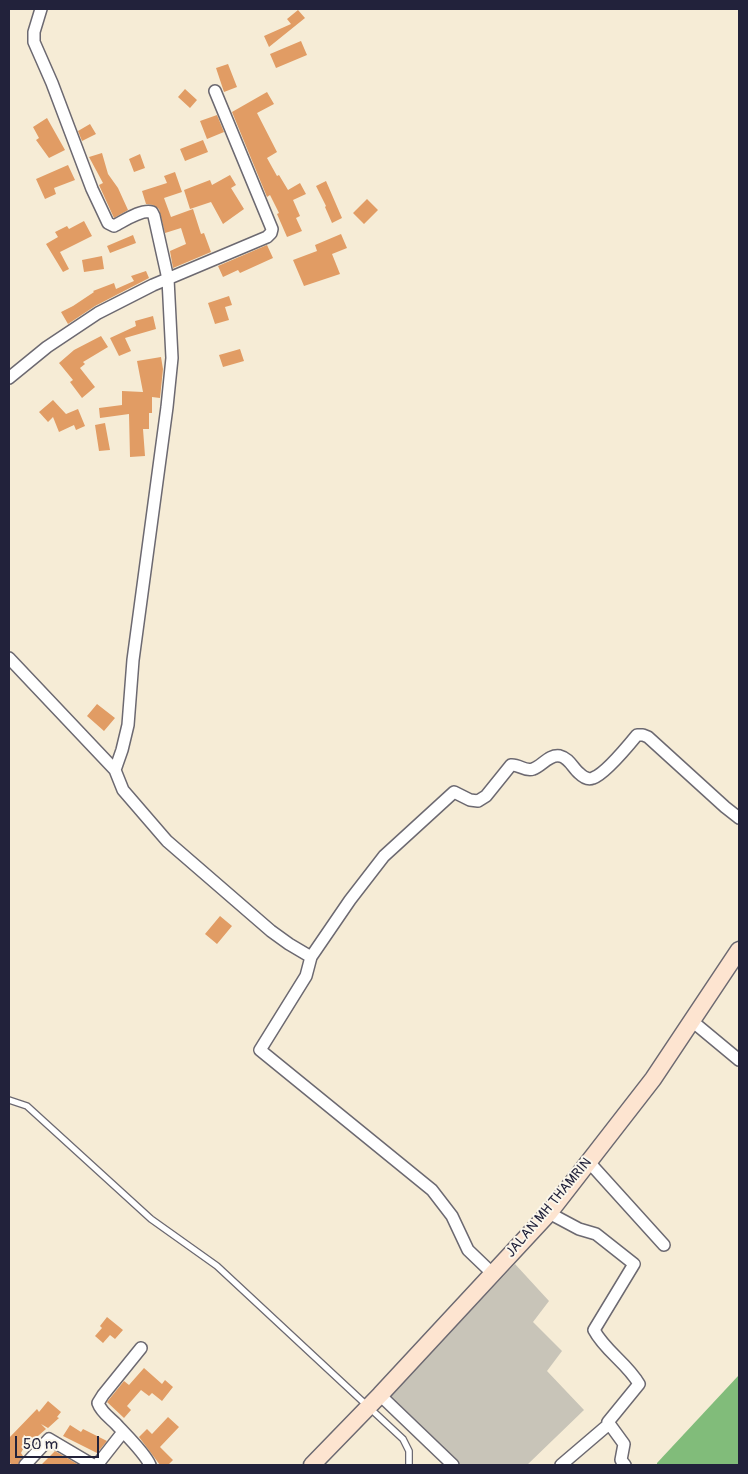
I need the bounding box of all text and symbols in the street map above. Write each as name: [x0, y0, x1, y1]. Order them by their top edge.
street label: JALAN MH THAMRIN: [503, 1155, 595, 1261]
scale bar: [18, 1426, 101, 1458]
text: 50 m: [23, 1435, 58, 1454]

